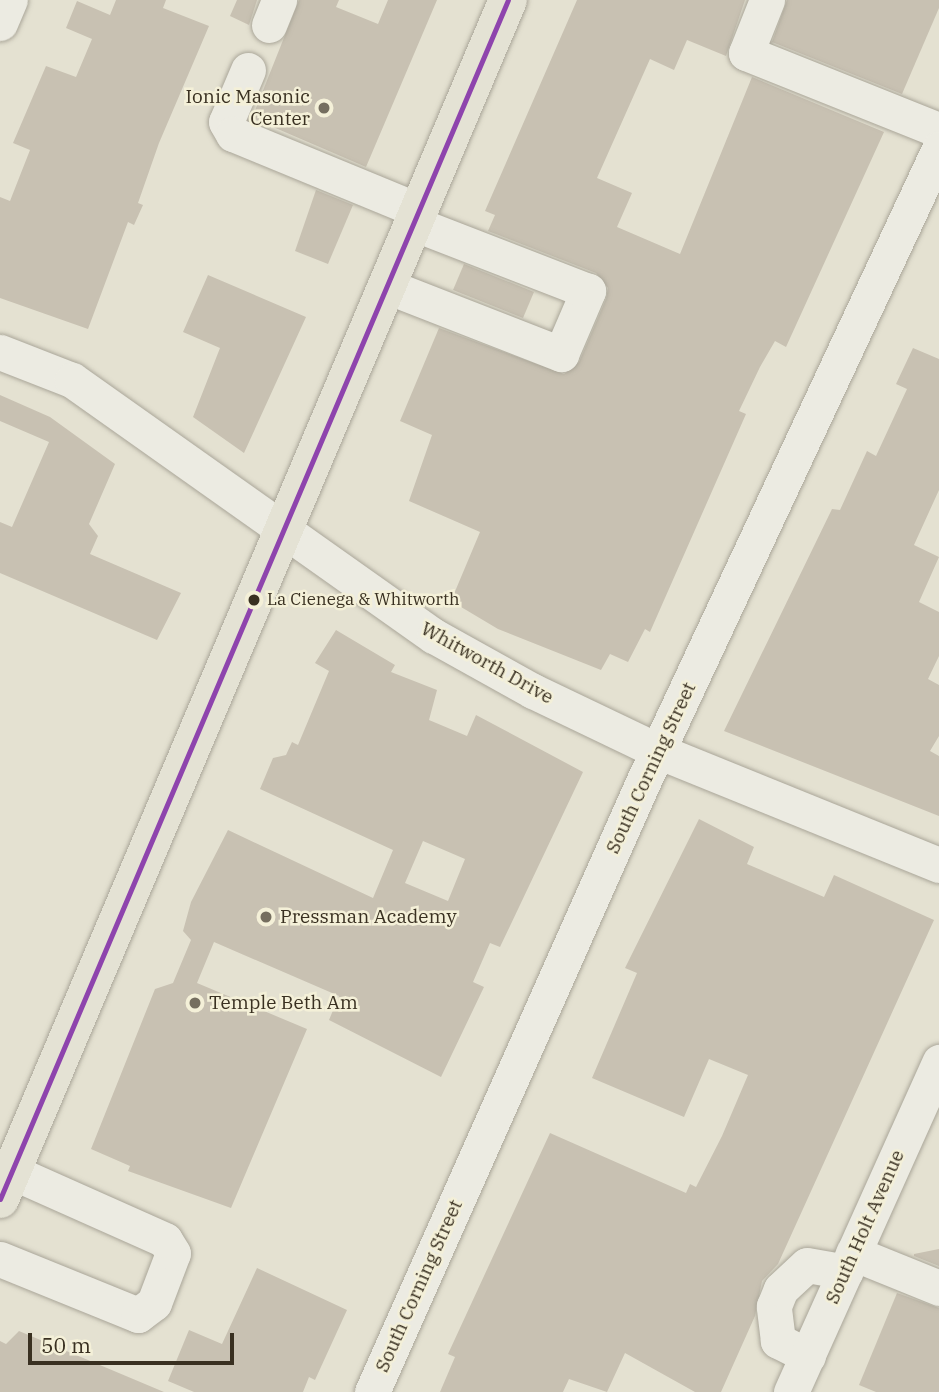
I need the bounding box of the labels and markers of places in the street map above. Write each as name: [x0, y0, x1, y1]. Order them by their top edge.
place label: Ionic Masonic Center: [186, 86, 310, 130]
marker: Ionic Masonic Center: [316, 100, 332, 116]
place label: La Cienega & Whitworth: [267, 590, 460, 610]
marker: La Cienega & Whitworth: [247, 593, 261, 607]
place label: Pressman Academy: [280, 906, 457, 928]
marker: Pressman Academy: [258, 909, 274, 925]
place label: Temple Beth Am: [209, 992, 358, 1014]
marker: Temple Beth Am: [187, 995, 203, 1011]

